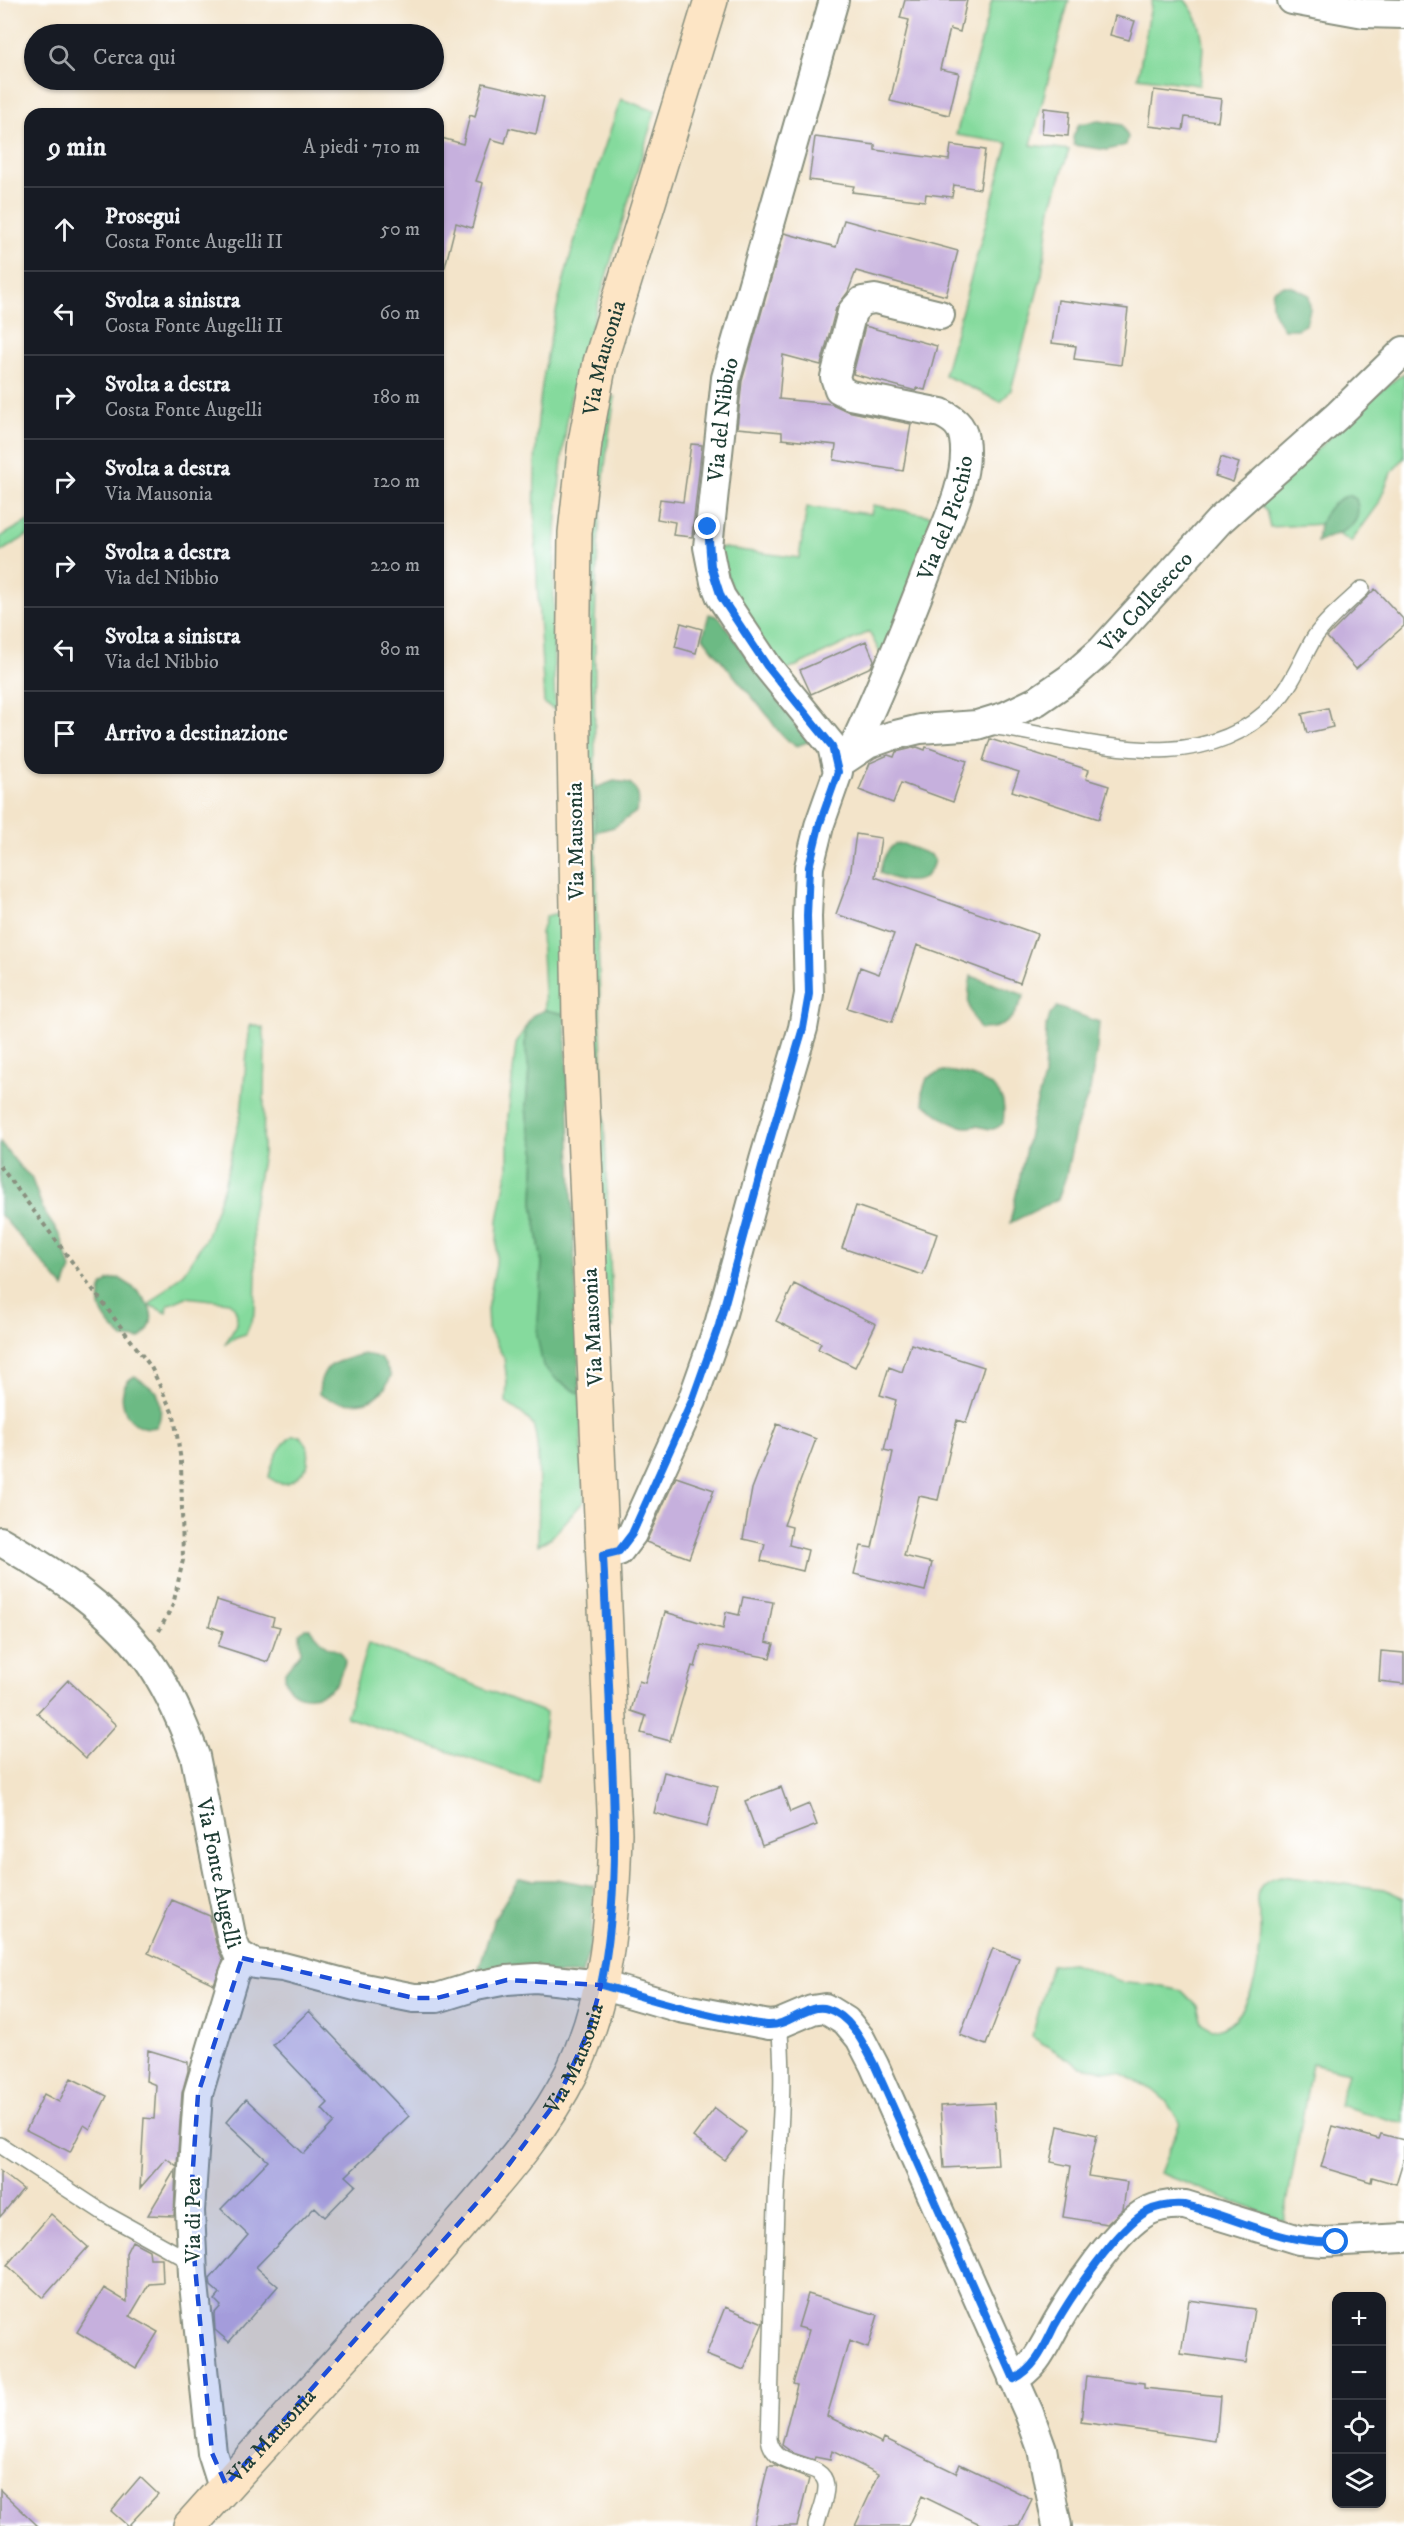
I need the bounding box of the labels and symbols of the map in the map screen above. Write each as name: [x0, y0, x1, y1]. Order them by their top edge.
street label: Via Mausonia: [577, 296, 632, 419]
street label: Via del Nibbio: [701, 354, 745, 484]
street label: Via del Picchio: [911, 455, 979, 585]
route end: [694, 513, 720, 539]
street label: Via Collesecco: [1092, 546, 1198, 659]
street label: Via Mausonia: [561, 781, 591, 901]
street label: Via Mausonia: [576, 1267, 610, 1388]
street label: Via Fonte Augelli: [190, 1795, 248, 1953]
street label: Via Mausonia: [537, 2000, 610, 2120]
street label: Via di Pea: [180, 2176, 207, 2264]
route start: [1322, 2228, 1348, 2254]
street label: Via Mausonia: [221, 2382, 322, 2489]

